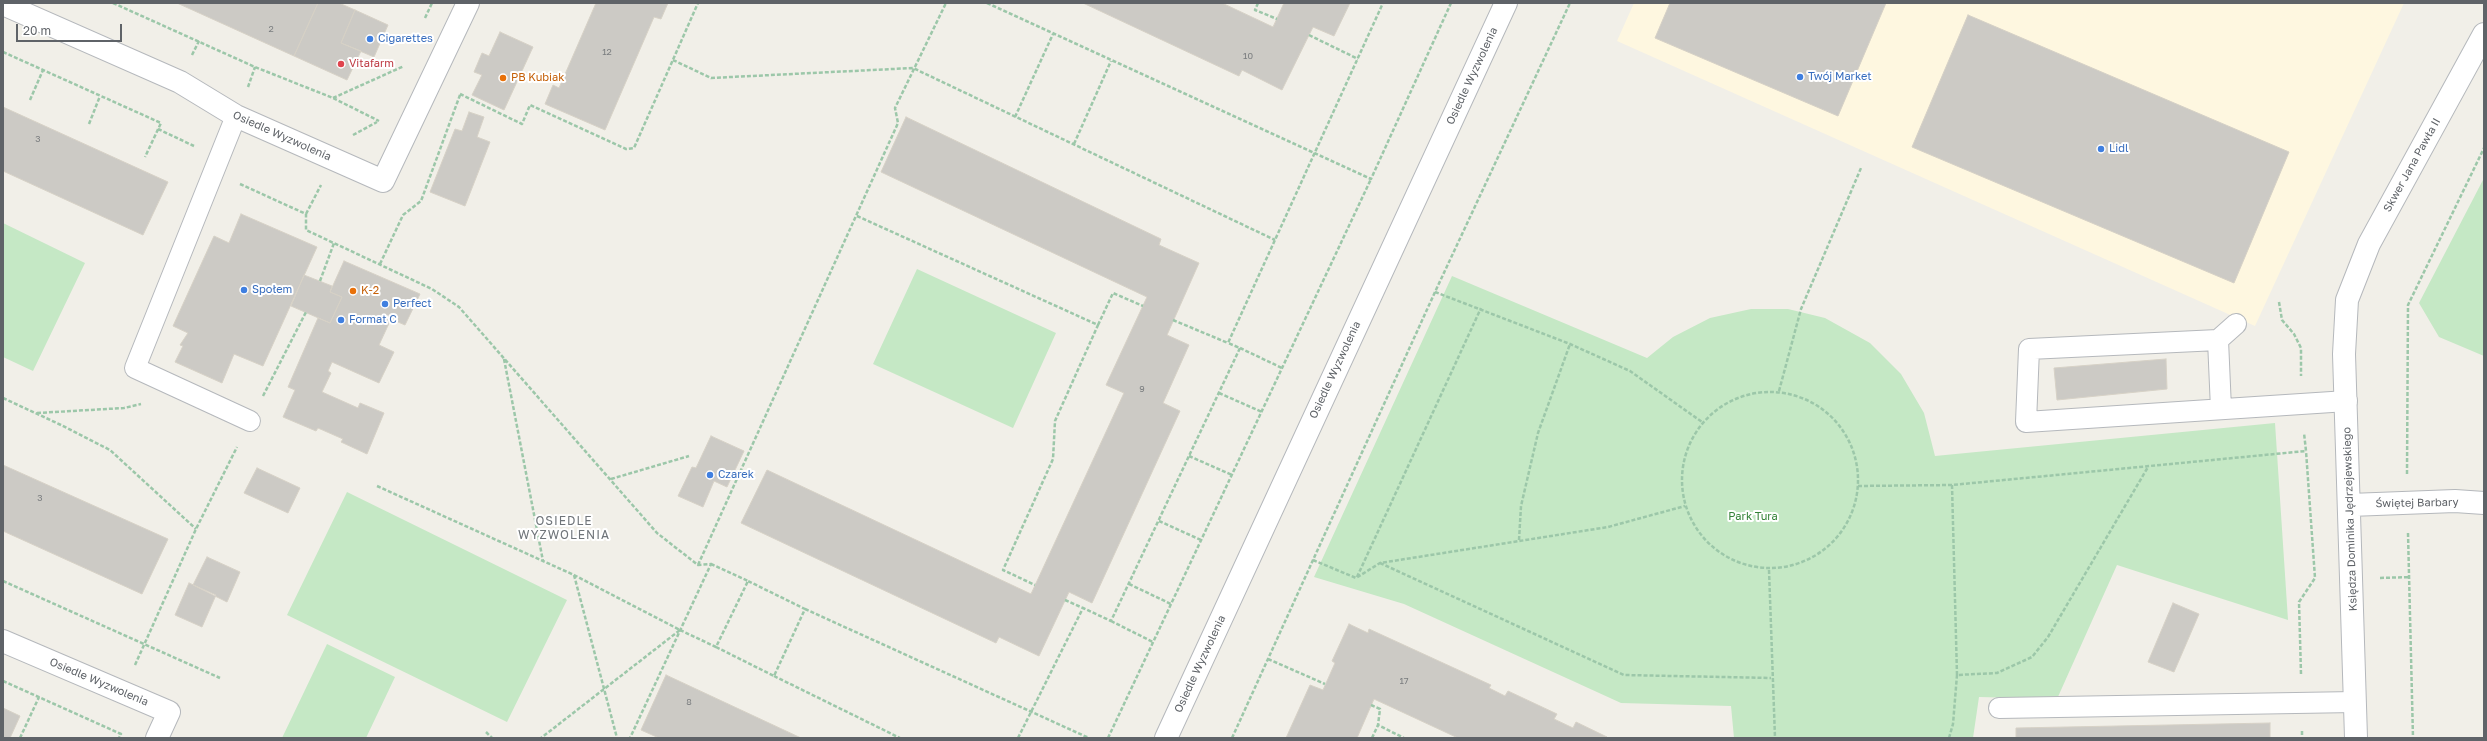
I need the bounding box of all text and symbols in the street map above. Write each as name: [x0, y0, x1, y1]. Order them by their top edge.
scale bar: [18, 16, 124, 42]
text: 20 m: [23, 23, 51, 38]
house number: 2: [268, 24, 274, 34]
street label: Osiedle Wyzwolenia: [1444, 25, 1500, 127]
place label: Cigarettes: [378, 32, 433, 46]
marker: Cigarettes: [365, 34, 375, 44]
house number: 12: [602, 47, 612, 57]
house number: 10: [1243, 51, 1253, 61]
place label: Vitafarm: [349, 57, 394, 71]
marker: Vitafarm: [336, 59, 346, 69]
place label: Twój Market: [1808, 70, 1872, 84]
place label: PB Kubiak: [511, 71, 564, 85]
marker: Twój Market: [1795, 72, 1805, 82]
marker: PB Kubiak: [498, 73, 508, 83]
street label: Osiedle Wyzwolenia: [231, 108, 333, 164]
street label: Skwer Jana Pawła II: [2381, 116, 2443, 214]
house number: 3: [35, 134, 41, 144]
place label: Lidl: [2109, 142, 2129, 156]
marker: Lidl: [2096, 144, 2106, 154]
place label: Społem: [252, 283, 292, 297]
place label: K-2: [361, 284, 379, 298]
marker: Społem: [239, 285, 249, 295]
marker: K-2: [348, 286, 358, 296]
place label: Perfect: [393, 297, 432, 311]
marker: Perfect: [380, 299, 390, 309]
place label: Format C: [349, 313, 397, 327]
marker: Format C: [336, 315, 346, 325]
street label: Osiedle Wyzwolenia: [1307, 319, 1363, 421]
house number: 9: [1139, 384, 1145, 394]
street label: Księdza Dominika Jędrzejewskiego: [2340, 427, 2360, 611]
place label: Czarek: [718, 468, 754, 482]
marker: Czarek: [705, 470, 715, 480]
house number: 3: [37, 493, 43, 503]
street label: Świętej Barbary: [2375, 496, 2459, 510]
park label: Park Tura: [1728, 510, 1778, 524]
district label: OSIEDLE WYZWOLENIA: [518, 514, 610, 542]
street label: Osiedle Wyzwolenia: [1172, 613, 1228, 715]
street label: Osiedle Wyzwolenia: [48, 655, 150, 709]
house number: 17: [1399, 676, 1409, 686]
house number: 8: [686, 697, 692, 707]

